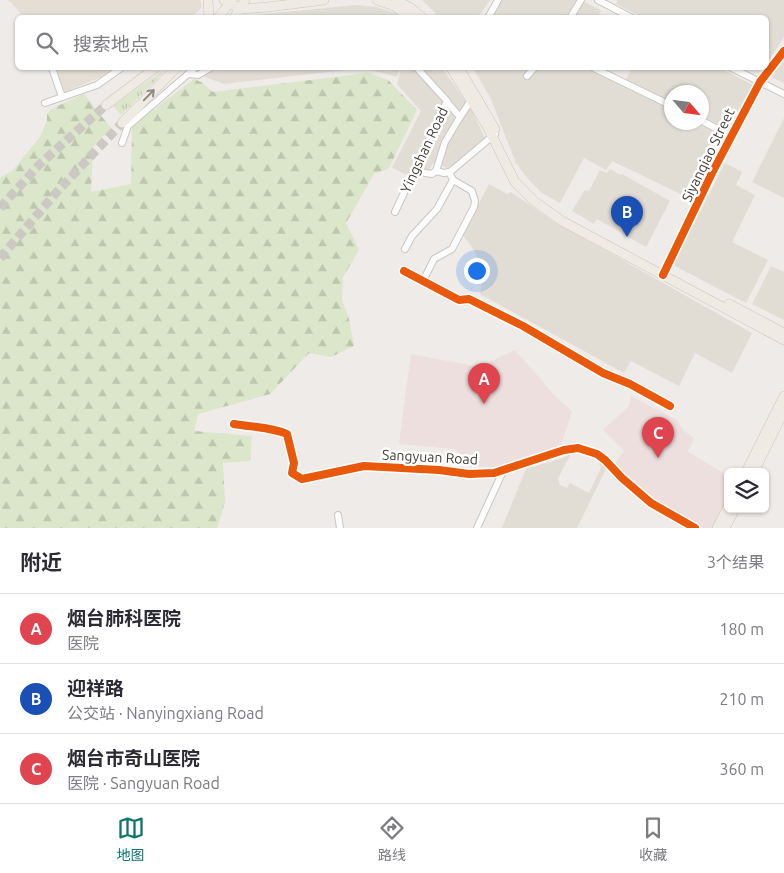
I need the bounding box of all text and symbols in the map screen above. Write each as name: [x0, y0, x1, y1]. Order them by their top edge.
search box: [15, 15, 769, 70]
icon: search: [33, 29, 61, 57]
text: 搜索地点: [73, 33, 149, 55]
north arrow: [664, 85, 709, 130]
one-way arrow: [143, 89, 155, 101]
street label: Yingshan Road: [397, 105, 451, 195]
street label: Siyanqiao Street: [678, 105, 738, 204]
pin: B: [611, 196, 643, 237]
your location: [464, 258, 490, 284]
pin: A: [468, 363, 500, 404]
pin: C: [642, 417, 674, 458]
street label: Sangyuan Road: [382, 446, 478, 468]
map controls: [724, 468, 769, 513]
button: layers: [724, 468, 769, 513]
text: 附近: [20, 550, 62, 574]
text: 3个结果: [707, 553, 764, 571]
text: 烟台肺科医院: [67, 607, 181, 629]
text: A: [30, 620, 42, 638]
text: 180 m: [719, 620, 764, 638]
text: 医院: [67, 634, 99, 652]
text: 迎祥路: [67, 677, 124, 699]
text: B: [31, 690, 41, 708]
text: 210 m: [719, 690, 764, 708]
text: 公交站 · Nanyingxiang Road: [67, 704, 264, 722]
text: 烟台市奇山医院: [67, 747, 200, 769]
text: C: [31, 760, 41, 778]
text: 360 m: [719, 760, 764, 778]
text: 医院 · Sangyuan Road: [67, 774, 220, 792]
tab: 地图: [117, 814, 145, 864]
tab: 路线: [378, 814, 406, 864]
tab: 收藏: [639, 814, 667, 864]

